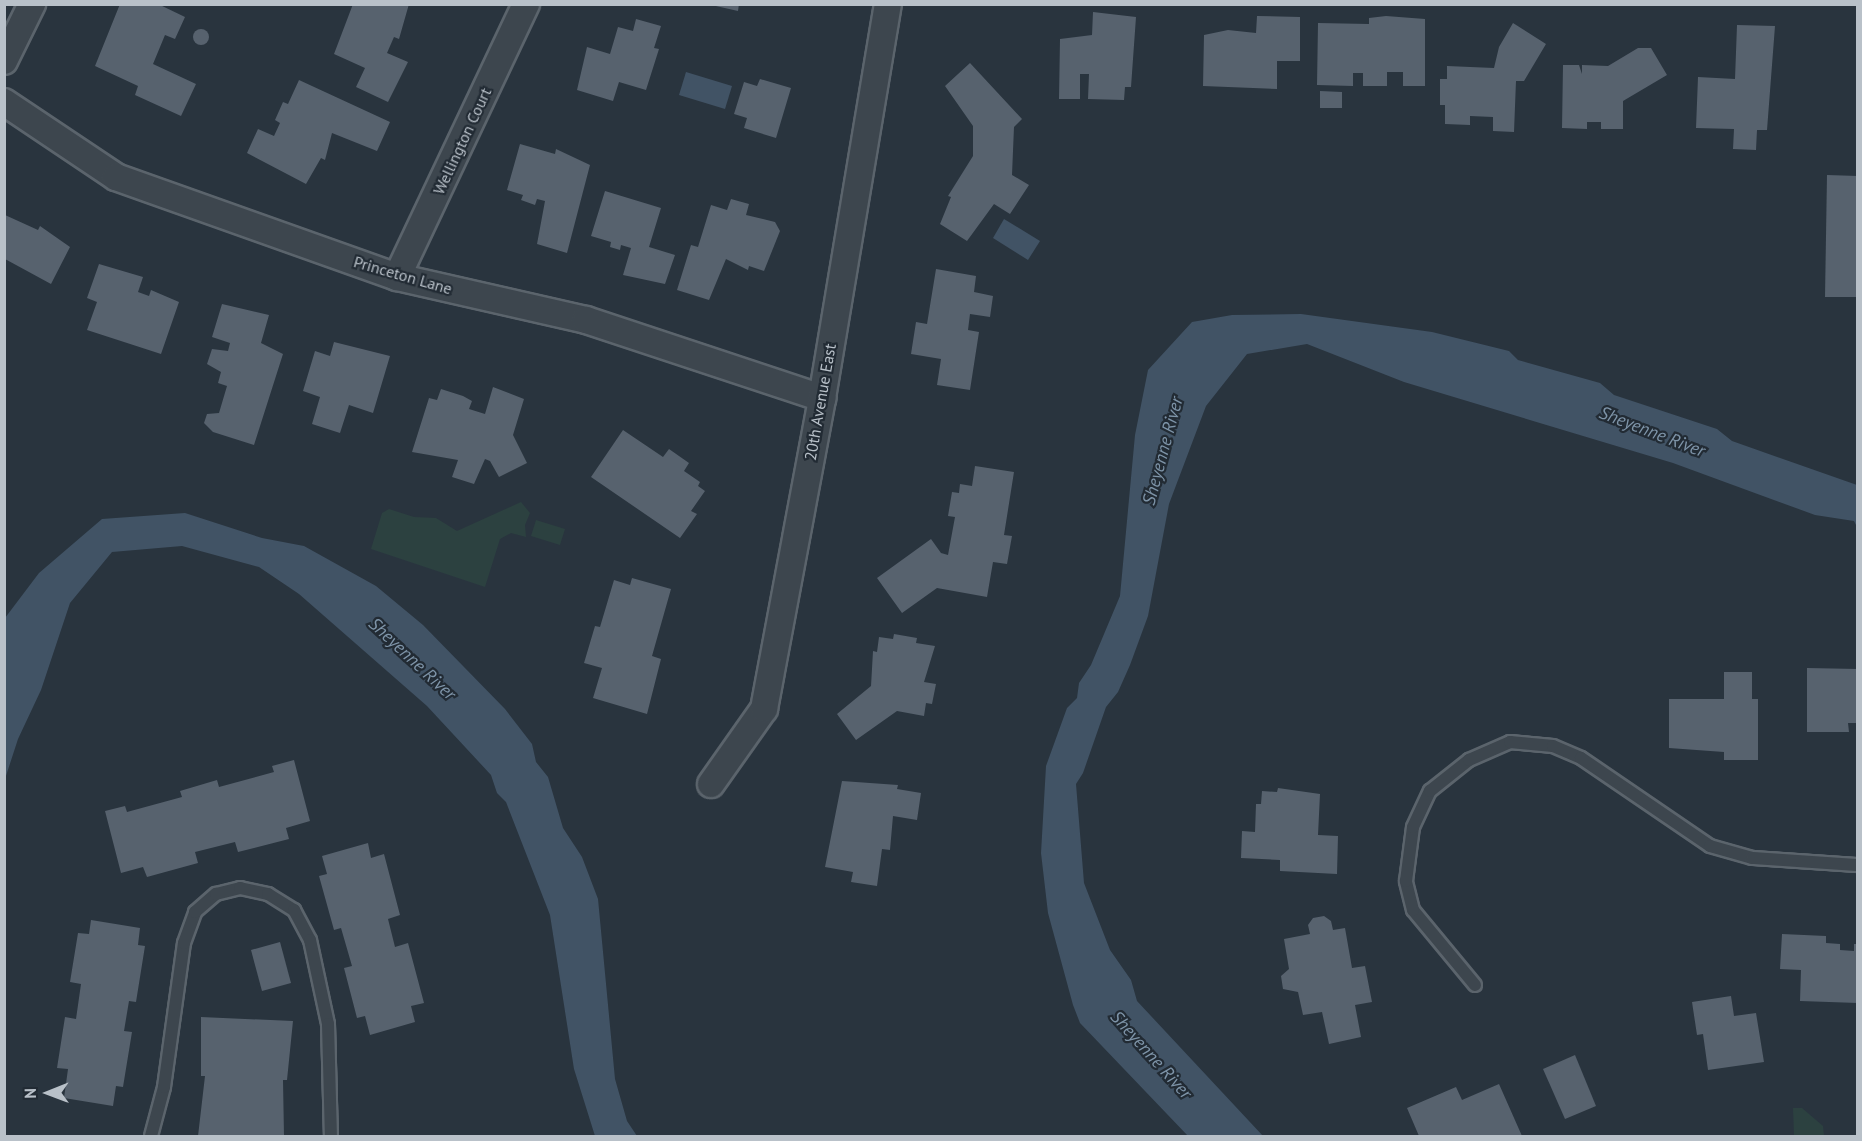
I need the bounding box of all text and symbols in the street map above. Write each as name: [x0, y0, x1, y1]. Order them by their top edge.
street label: Wellington Court: [429, 85, 495, 197]
street label: Princeton Lane: [352, 252, 454, 298]
street label: 20th Avenue East: [800, 342, 840, 462]
water label: Sheyenne River: [1138, 394, 1188, 508]
water label: Sheyenne River: [1596, 402, 1708, 462]
water label: Sheyenne River: [364, 613, 460, 705]
water label: Sheyenne River: [1106, 1006, 1196, 1104]
north arrow: [18, 1063, 78, 1123]
text: N: [20, 1088, 40, 1099]

